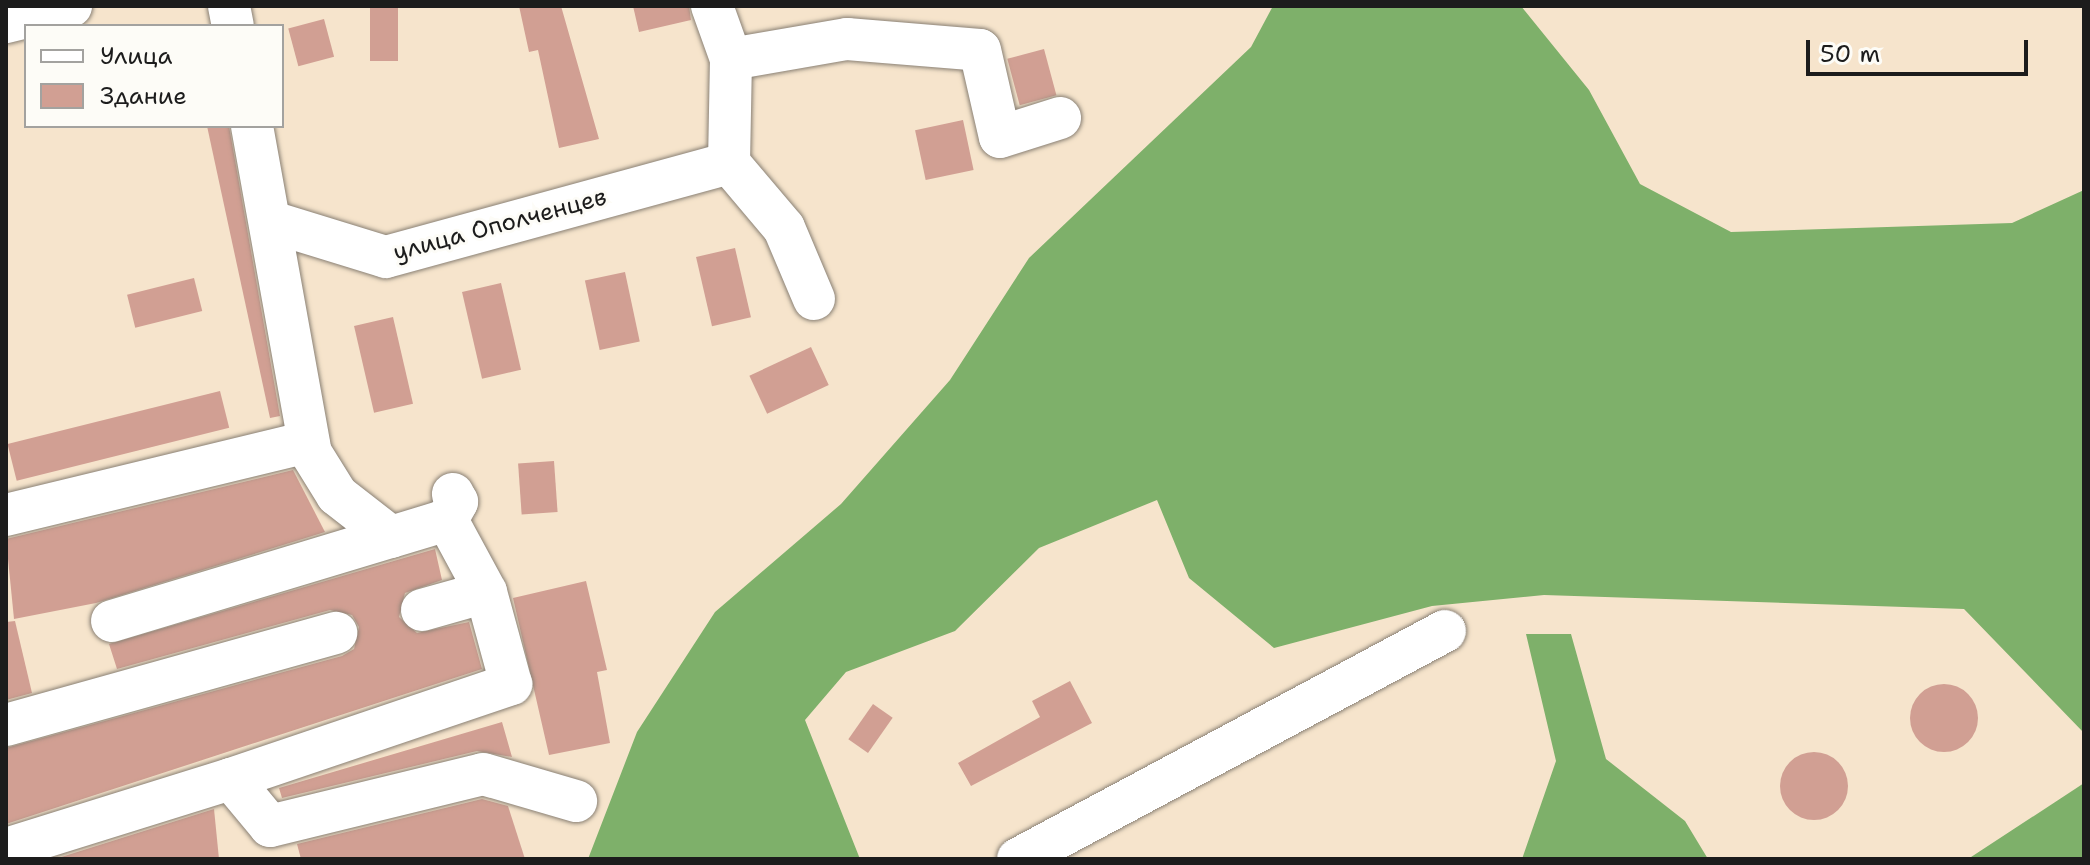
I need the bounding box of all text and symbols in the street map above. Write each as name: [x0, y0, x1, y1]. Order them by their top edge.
legend: [24, 24, 284, 128]
scale bar: [1810, 24, 2032, 74]
text: 50 m: [1820, 38, 1880, 70]
text: Улица: [100, 40, 173, 72]
text: Здание: [100, 80, 187, 112]
street label: улица Ополченцев: [390, 183, 610, 267]

